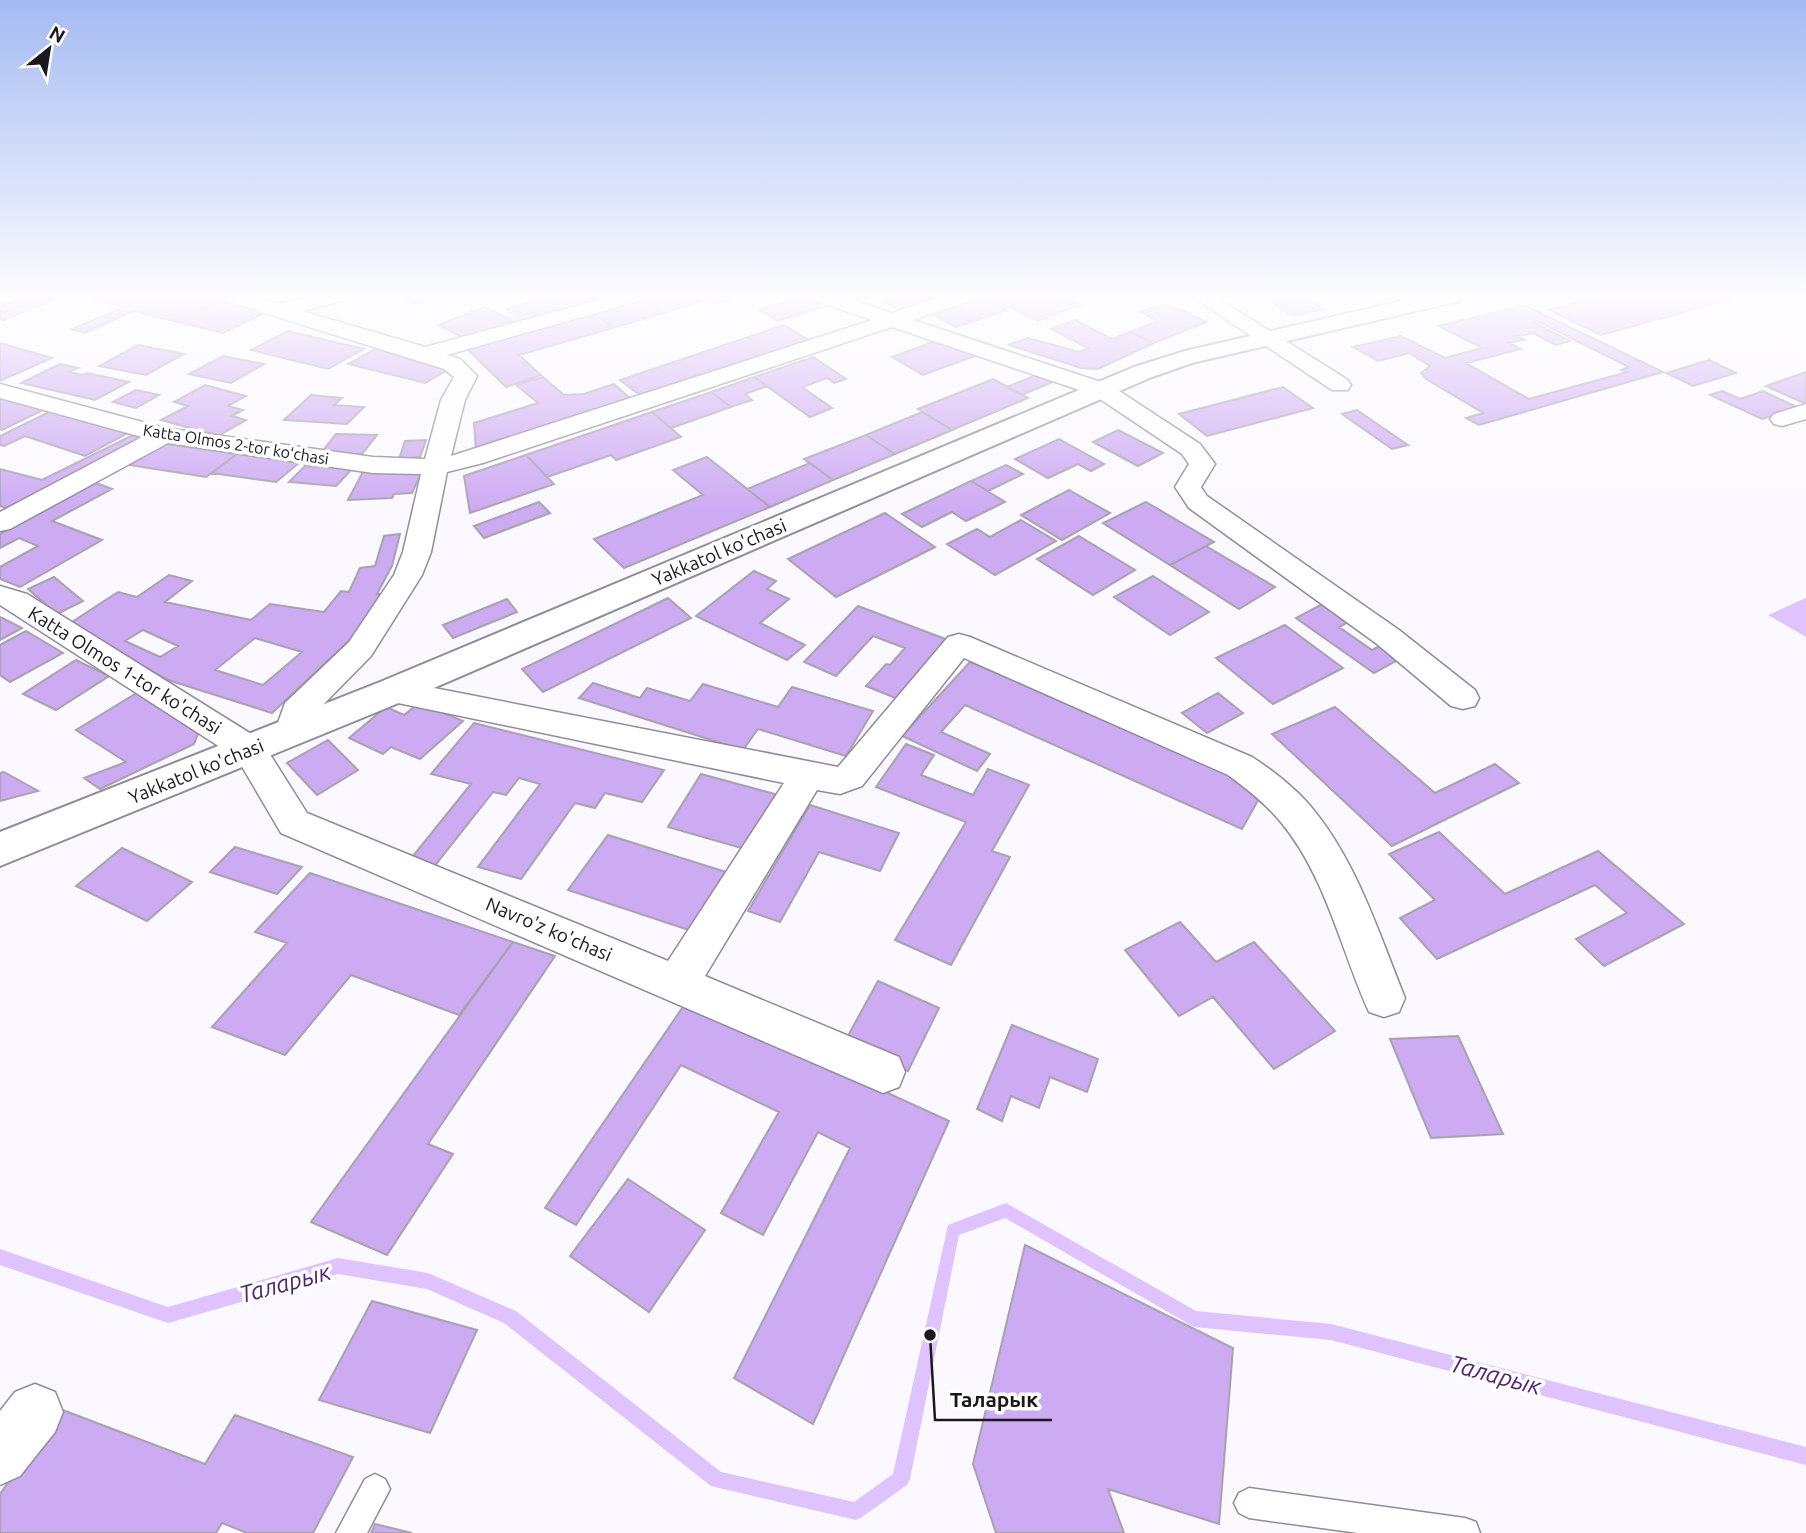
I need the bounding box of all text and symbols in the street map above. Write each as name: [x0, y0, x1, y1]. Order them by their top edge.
north arrow: [14, 14, 84, 84]
text: N: [46, 21, 69, 47]
street label: Katta Olmos 2-tor koʻchasi: [142, 420, 330, 468]
street label: Yakkatol ko'chasi: [649, 514, 789, 590]
street label: Katta Olmos 1-tor ko'chasi: [24, 602, 226, 738]
street label: Yakkatol ko'chasi: [125, 734, 267, 808]
street label: Navro'z ko'chasi: [483, 893, 615, 965]
water label: Таларык: [236, 1258, 334, 1308]
water label: Таларык: [1447, 1350, 1545, 1400]
callout: Таларык: [935, 1378, 1052, 1420]
text: Таларык: [950, 1387, 1038, 1411]

